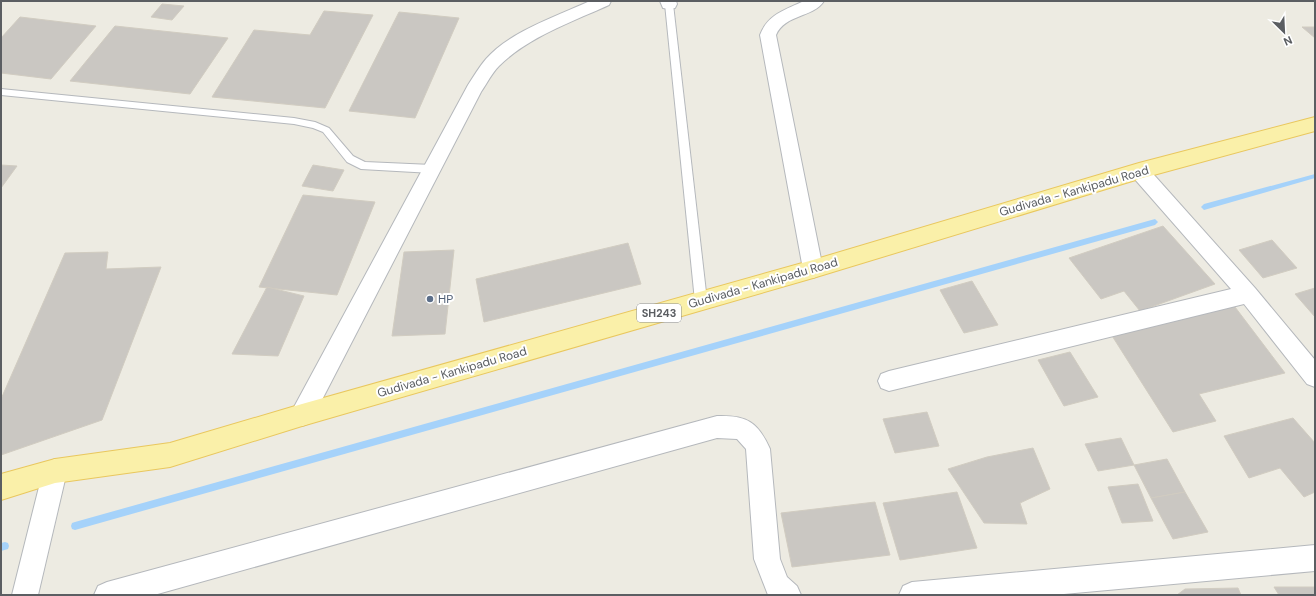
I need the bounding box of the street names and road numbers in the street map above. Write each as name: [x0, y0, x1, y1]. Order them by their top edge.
street label: Gudivada - Kankipadu Road: [998, 162, 1150, 220]
street label: Gudivada - Kankipadu Road: [687, 254, 839, 312]
road number: SH243: [637, 304, 681, 322]
street label: Gudivada - Kankipadu Road: [376, 343, 528, 401]

